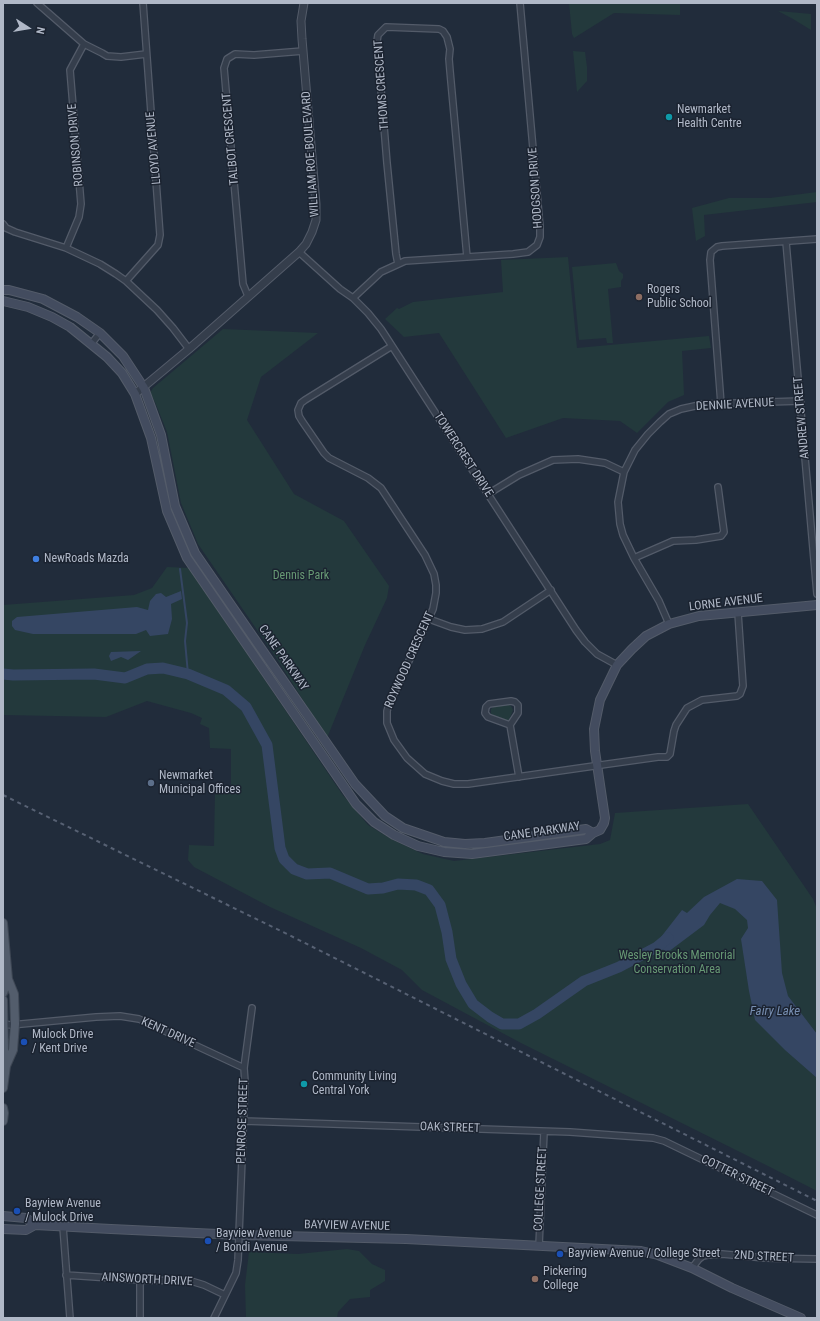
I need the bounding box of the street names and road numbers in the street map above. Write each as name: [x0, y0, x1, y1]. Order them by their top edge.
street label: THOMS CRESCENT: [372, 39, 392, 131]
street label: WILLIAM ROE BOULEVARD: [299, 91, 323, 217]
street label: TALBOT CRESCENT: [220, 92, 242, 186]
street label: ROBINSON DRIVE: [65, 103, 87, 187]
street label: LLOYD AVENUE: [144, 111, 164, 185]
street label: HODGSON DRIVE: [526, 147, 546, 229]
street label: ANDREW STREET: [791, 376, 813, 460]
street label: DENNIE AVENUE: [695, 396, 775, 414]
street label: TOWERCREST DRIVE: [430, 410, 496, 500]
street label: LORNE AVENUE: [688, 591, 764, 615]
street label: ROYWOOD CRESCENT: [382, 609, 438, 711]
street label: CANE PARKWAY: [255, 622, 311, 694]
street label: CANE PARKWAY: [503, 820, 581, 844]
street label: KENT DRIVE: [139, 1015, 197, 1051]
street label: PENROSE STREET: [234, 1078, 252, 1164]
street label: OAK STREET: [420, 1120, 480, 1136]
street label: COLLEGE STREET: [532, 1147, 550, 1231]
street label: COTTER STREET: [698, 1152, 776, 1200]
street label: BAYVIEW AVENUE: [304, 1218, 390, 1234]
street label: 2ND STREET: [734, 1248, 794, 1266]
street label: AINSWORTH DRIVE: [101, 1270, 193, 1290]

